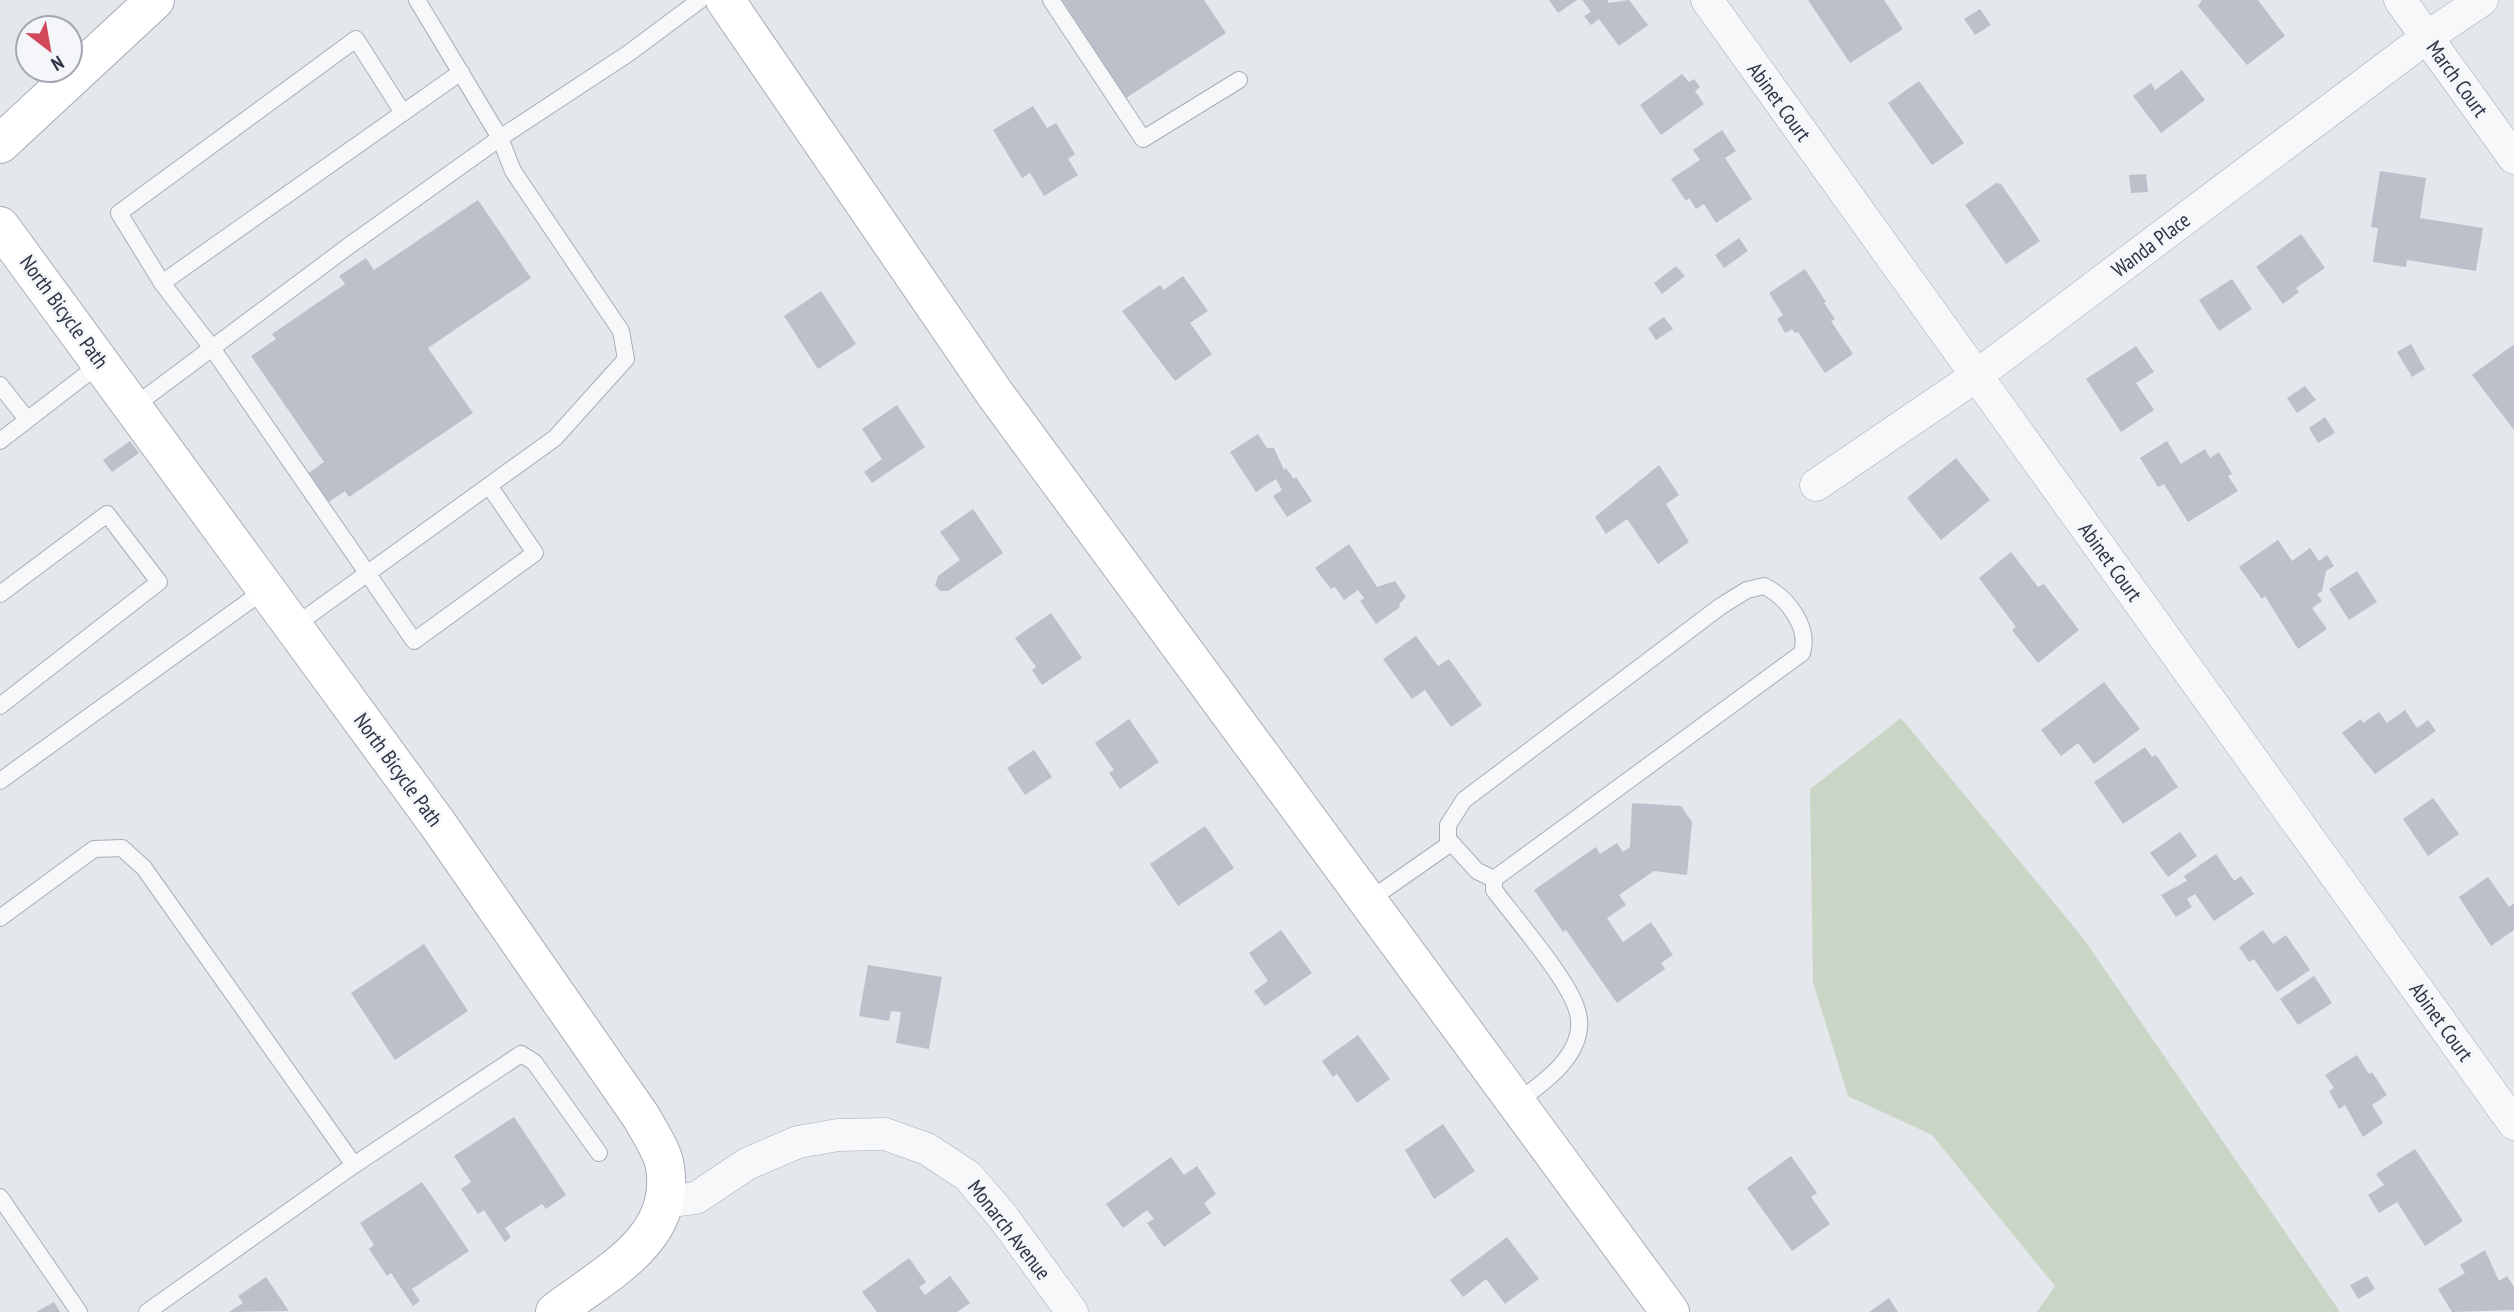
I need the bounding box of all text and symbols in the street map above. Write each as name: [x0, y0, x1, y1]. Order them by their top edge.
north arrow: [14, 14, 84, 84]
street label: March Court: [2421, 35, 2494, 122]
text: N: [47, 51, 68, 77]
street label: Abinet Court: [1742, 57, 1817, 147]
street label: Wanda Place: [2106, 206, 2195, 283]
street label: North Bicycle Path: [14, 250, 115, 374]
street label: Abinet Court: [2073, 517, 2148, 607]
street label: North Bicycle Path: [348, 708, 449, 832]
street label: Abinet Court: [2404, 977, 2479, 1067]
street label: Monarch Avenue: [962, 1174, 1057, 1285]

